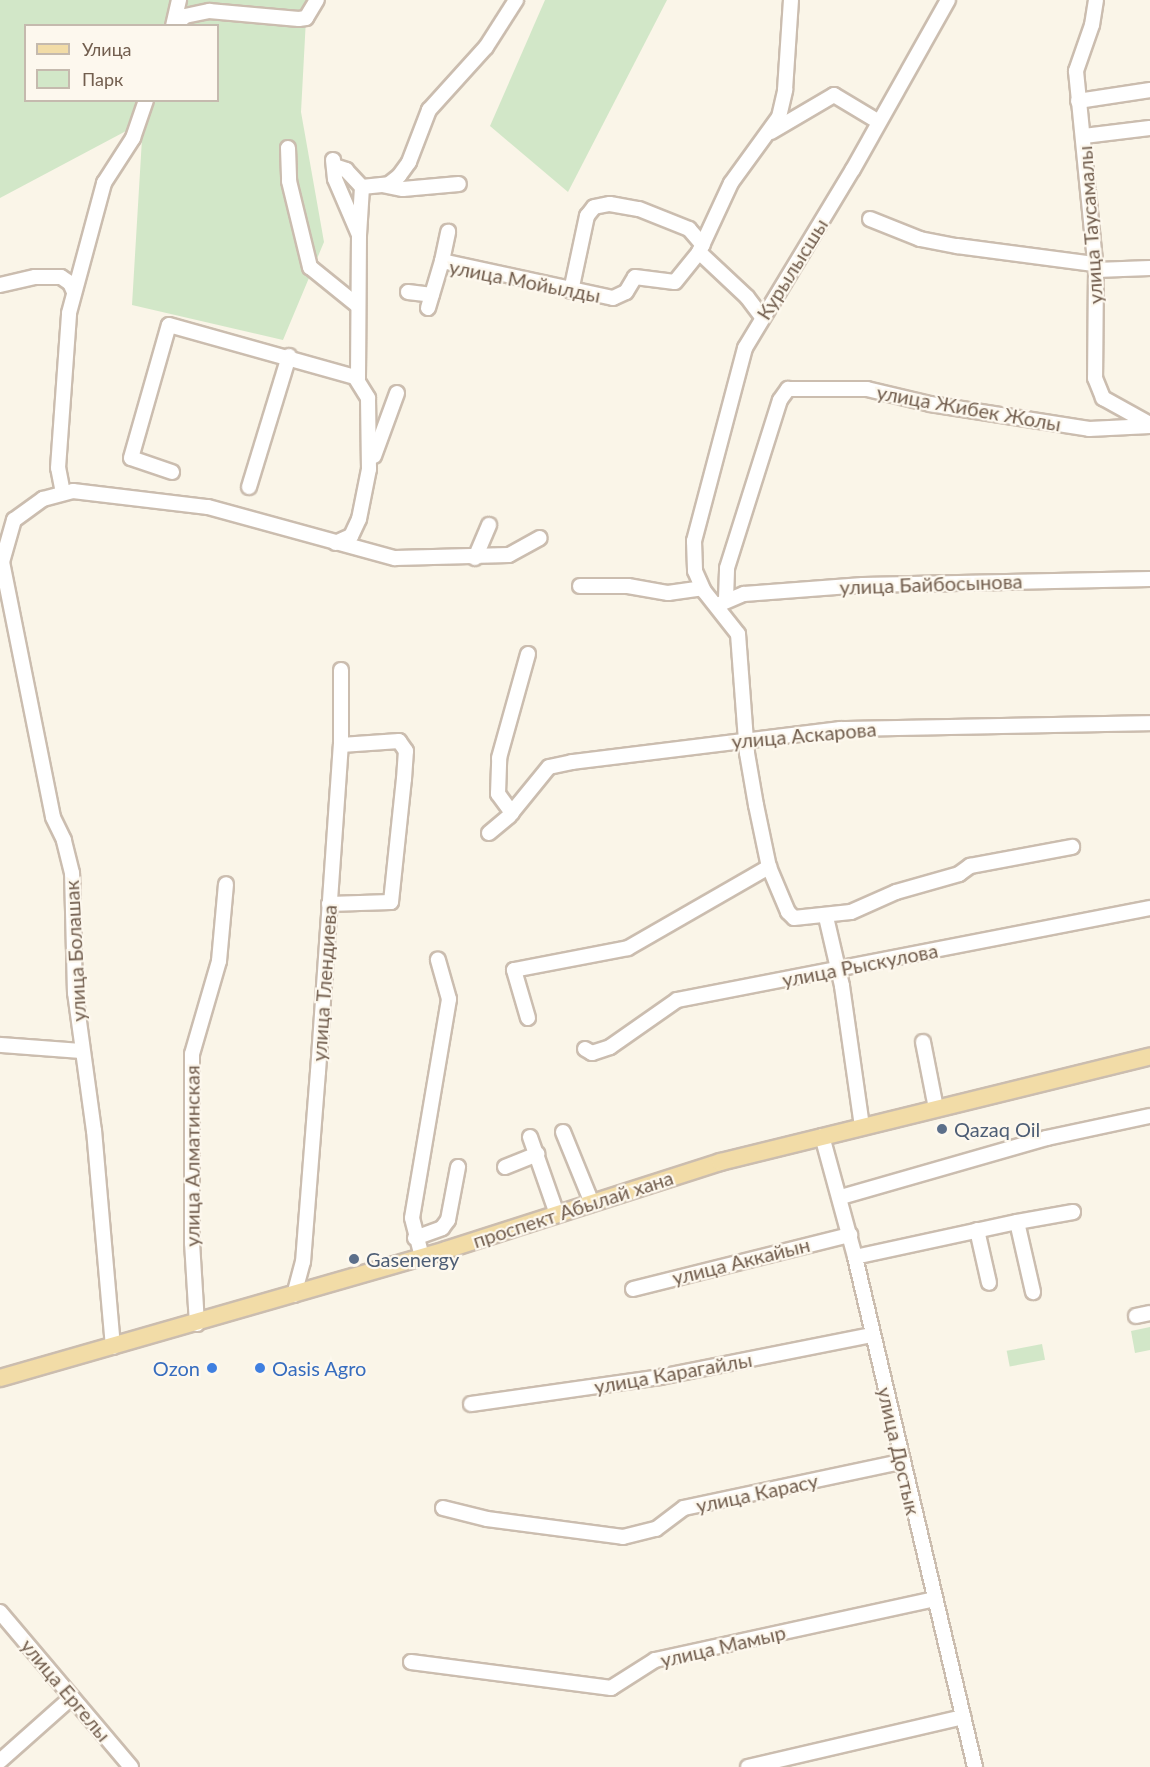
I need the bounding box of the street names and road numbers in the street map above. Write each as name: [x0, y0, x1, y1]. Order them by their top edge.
street label: улица Таусамалы: [1072, 145, 1108, 305]
street label: Курылысшы: [751, 214, 833, 324]
street label: улица Мойылды: [447, 255, 603, 307]
street label: улица Жибек Жолы: [875, 380, 1063, 436]
street label: улица Байбосынова: [839, 569, 1023, 599]
street label: улица Аскарова: [731, 717, 877, 753]
street label: улица Болашак: [59, 880, 91, 1022]
street label: улица Тлендиева: [307, 904, 341, 1062]
street label: улица Рыскулова: [780, 938, 940, 992]
street label: улица Алматинская: [180, 1065, 204, 1247]
street label: проспект Абылай хана: [470, 1165, 676, 1253]
street label: улица Аккайын: [670, 1232, 812, 1290]
street label: улица Карагайлы: [592, 1347, 754, 1399]
street label: улица Достык: [873, 1385, 925, 1517]
street label: улица Карасу: [694, 1468, 820, 1518]
street label: улица Мамыр: [658, 1620, 788, 1672]
street label: улица Ергелы: [16, 1634, 116, 1746]

